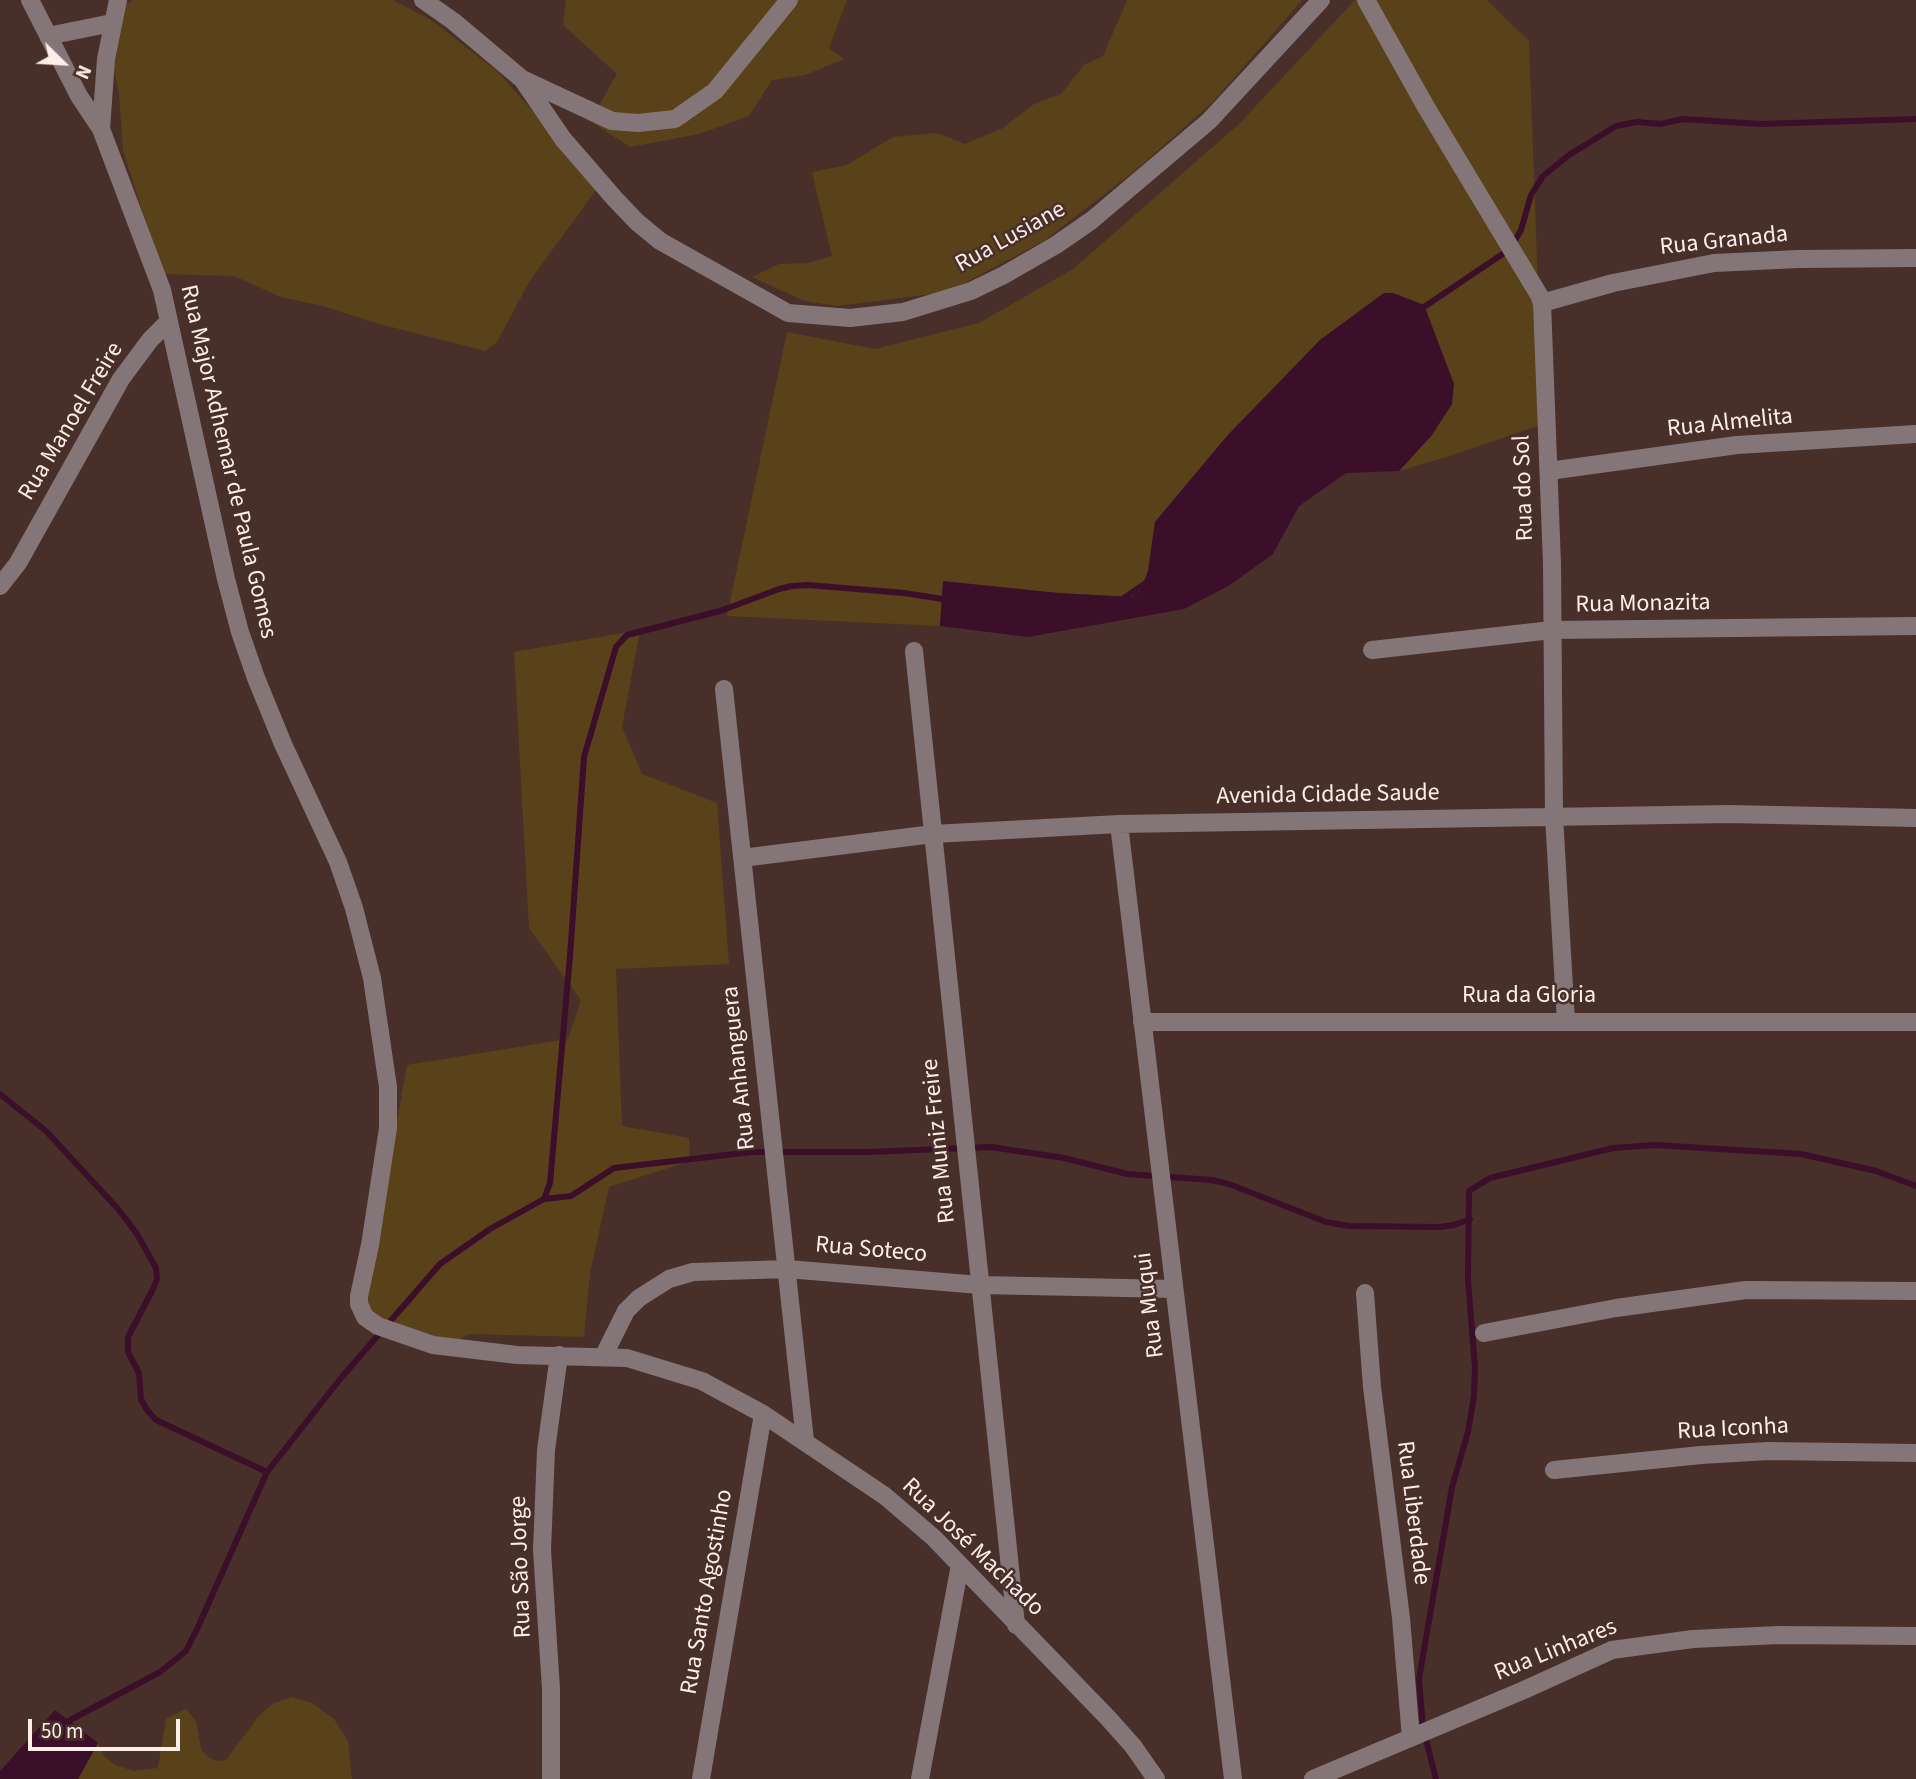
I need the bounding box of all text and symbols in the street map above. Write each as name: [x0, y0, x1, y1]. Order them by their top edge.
north arrow: [28, 28, 98, 98]
text: N: [68, 60, 98, 83]
street label: Rua Lusiane: [951, 196, 1071, 280]
street label: Rua Granada: [1658, 221, 1790, 263]
street label: Rua Major Adhemar de Paula Gomes: [172, 282, 282, 642]
street label: Rua Manoel Freire: [13, 338, 131, 506]
street label: Rua Almelita: [1666, 403, 1794, 445]
street label: Rua do Sol: [1509, 434, 1541, 542]
street label: Rua Monazita: [1575, 589, 1711, 621]
street label: Avenida Cidade Saude: [1216, 780, 1440, 812]
street label: Rua da Gloria: [1462, 983, 1596, 1011]
street label: Rua Anhanguera: [717, 984, 763, 1152]
street label: Rua Muniz Freire: [917, 1057, 963, 1225]
street label: Rua Soteco: [814, 1232, 928, 1270]
street label: Rua Muqui: [1130, 1250, 1172, 1360]
street label: Rua Iconha: [1677, 1413, 1789, 1447]
street label: Rua Liberdade: [1389, 1439, 1435, 1587]
street label: Rua José Machado: [895, 1473, 1049, 1623]
street label: Rua Santo Agostinho: [676, 1487, 740, 1697]
street label: Rua São Jorge: [505, 1495, 539, 1639]
street label: Rua Linhares: [1491, 1613, 1621, 1689]
scale bar: [32, 1706, 184, 1750]
text: 50 m: [41, 1716, 83, 1746]

